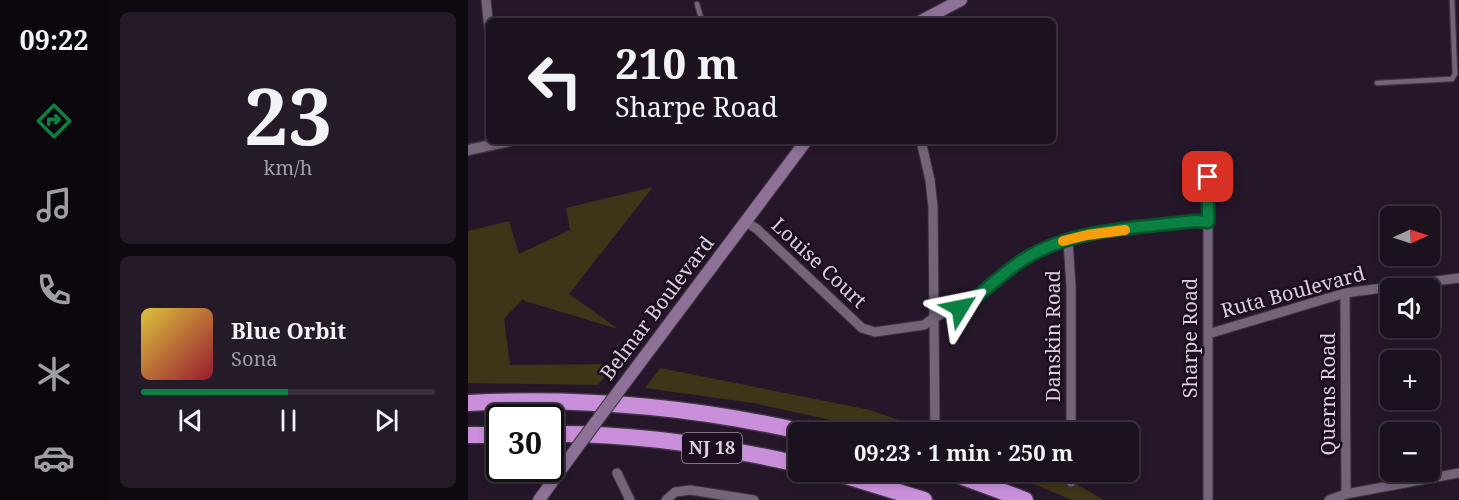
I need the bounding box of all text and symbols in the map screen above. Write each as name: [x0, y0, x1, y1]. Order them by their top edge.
text: 09:22: [19, 21, 89, 58]
text: 210 m: [615, 34, 739, 91]
icon: left: [516, 42, 594, 120]
text: 23: [244, 62, 332, 168]
text: Sharpe Road: [615, 88, 778, 125]
icon: directions: [33, 100, 75, 142]
pin: [1182, 151, 1233, 202]
text: km/h: [263, 154, 313, 181]
icon: arrive: [1191, 160, 1224, 193]
icon: music: [33, 184, 75, 226]
north arrow: [1380, 206, 1440, 266]
map controls: [1380, 206, 1440, 482]
street label: Louise Court: [766, 212, 873, 314]
street label: Belmar Boulevard: [594, 230, 720, 385]
street label: Ruta Boulevard: [1218, 259, 1368, 324]
icon: phone: [33, 269, 75, 311]
street label: Danskin Road: [1039, 270, 1066, 402]
position arrow: [928, 276, 992, 340]
street label: Sharpe Road: [1176, 278, 1203, 398]
button: sound: [1380, 278, 1440, 338]
text: Blue Orbit: [231, 315, 346, 345]
street label: Querns Road: [1314, 333, 1341, 455]
text: Sona: [231, 345, 278, 372]
button: +: [1380, 350, 1440, 410]
icon: climate: [33, 353, 75, 395]
icon: previous: [174, 404, 207, 437]
icon: pause: [272, 404, 305, 437]
icon: next: [370, 404, 403, 437]
speed limit sign: 30: [486, 404, 564, 482]
button: −: [1380, 422, 1440, 482]
road number: NJ 18: [682, 433, 742, 463]
icon: car: [33, 437, 75, 479]
text: 09:23 · 1 min · 250 m: [854, 437, 1073, 467]

